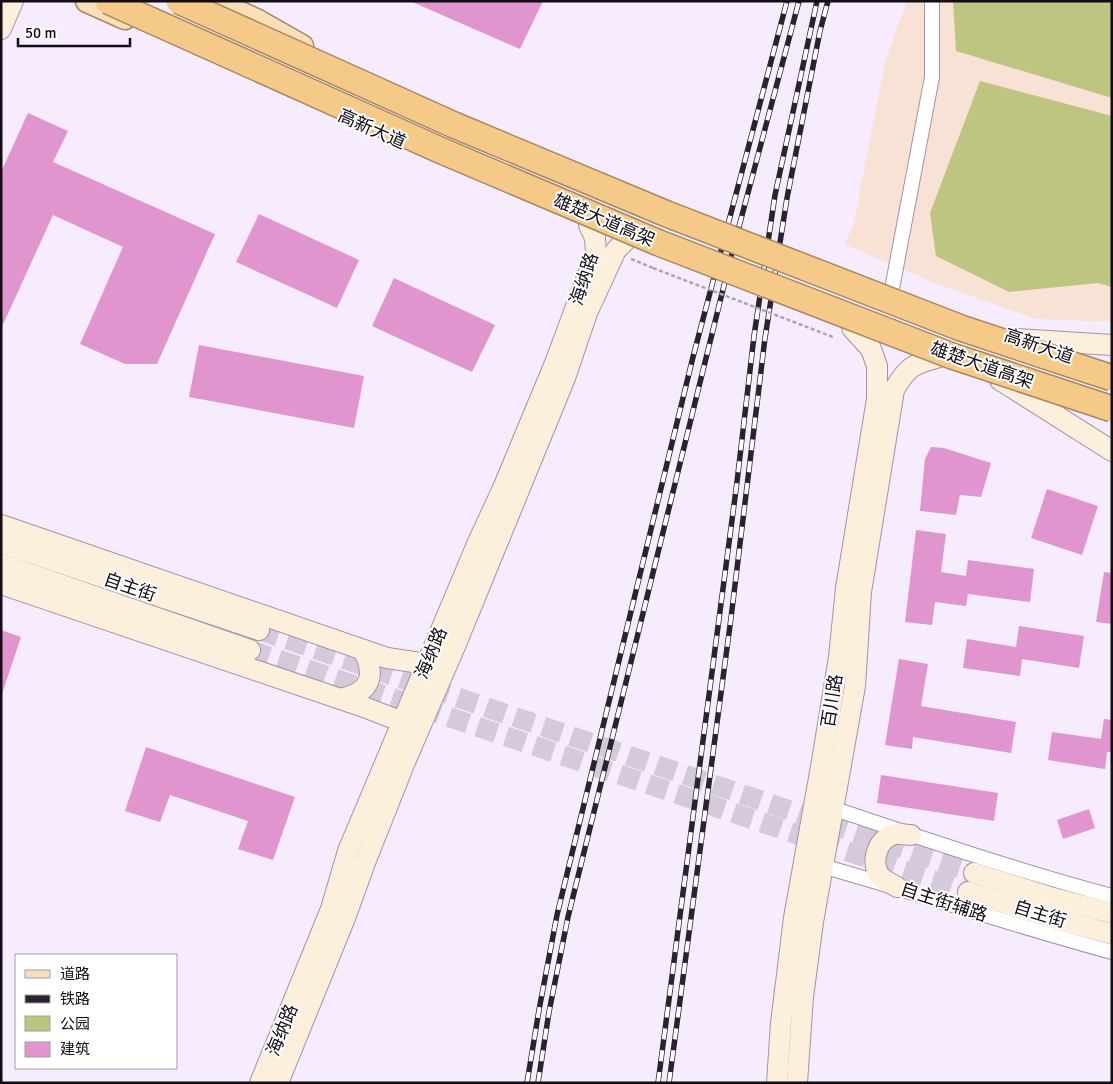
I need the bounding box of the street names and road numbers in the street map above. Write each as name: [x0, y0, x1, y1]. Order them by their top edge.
street label: 高新大道: [335, 104, 409, 154]
street label: 雄楚大道高架: [550, 189, 658, 251]
street label: 海纳路: [565, 250, 603, 308]
street label: 高新大道: [1001, 324, 1077, 368]
street label: 雄楚大道高架: [927, 337, 1037, 393]
street label: 自主街: [101, 568, 159, 606]
street label: 海纳路: [410, 624, 452, 682]
street label: 百川路: [817, 673, 847, 729]
street label: 自主街辅路: [898, 878, 990, 926]
street label: 自主街: [1011, 896, 1069, 932]
street label: 海纳路: [262, 1001, 302, 1059]

